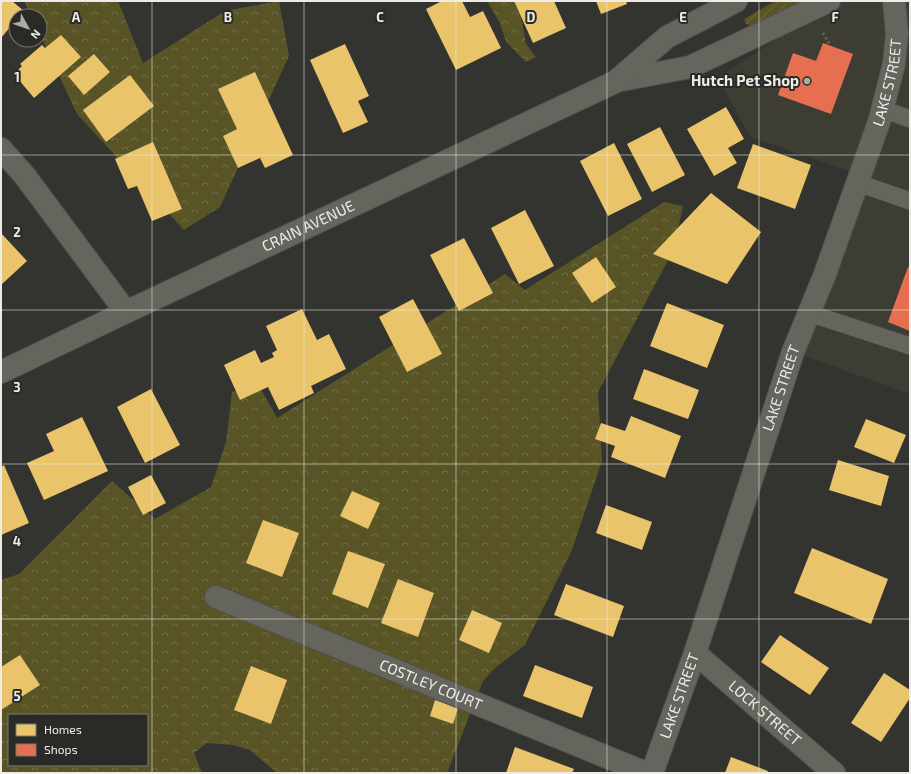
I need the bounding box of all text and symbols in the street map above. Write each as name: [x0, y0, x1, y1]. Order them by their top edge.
north arrow: [8, 8, 48, 48]
text: A: [72, 9, 81, 25]
text: B: [224, 9, 232, 25]
text: C: [376, 9, 384, 25]
text: D: [527, 9, 536, 25]
text: E: [679, 9, 687, 25]
text: F: [831, 9, 839, 25]
text: N: [28, 28, 44, 42]
street label: LAKE STREET: [868, 38, 904, 129]
text: 1: [14, 69, 20, 85]
place label: Hutch Pet Shop: [691, 71, 799, 89]
marker: Hutch Pet Shop: [802, 76, 812, 86]
street label: CRAIN AVENUE: [259, 196, 357, 255]
text: 2: [13, 224, 21, 240]
street label: LAKE STREET: [758, 342, 803, 433]
text: 3: [13, 379, 21, 395]
text: 4: [13, 533, 21, 549]
street label: LAKE STREET: [655, 650, 702, 741]
street label: COSTLEY COURT: [377, 655, 485, 713]
street label: LOCK STREET: [725, 676, 805, 749]
text: 5: [13, 688, 21, 704]
legend: [8, 714, 148, 766]
text: Homes: [44, 722, 82, 736]
text: Shops: [44, 742, 78, 756]

